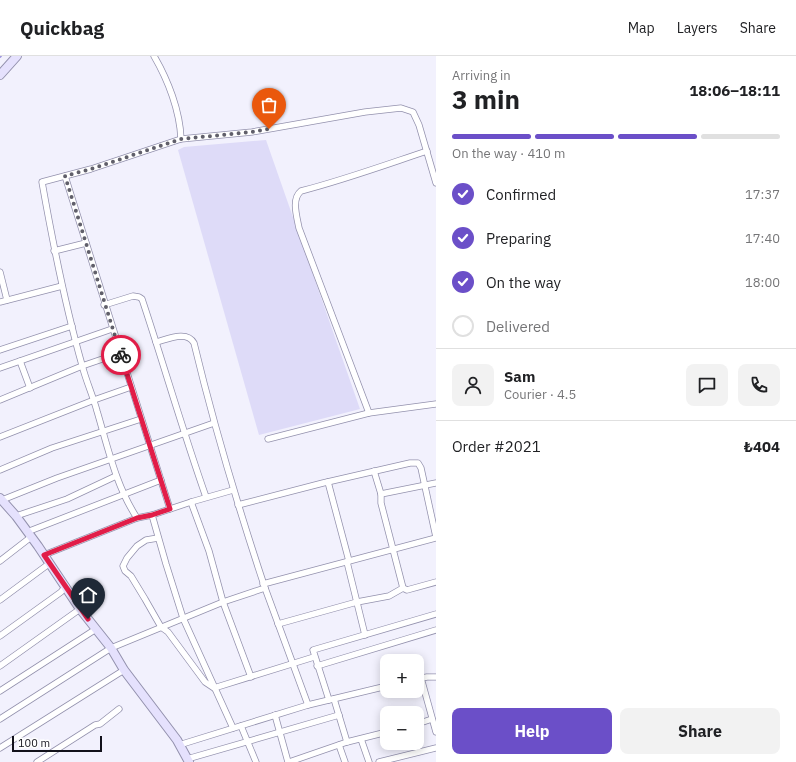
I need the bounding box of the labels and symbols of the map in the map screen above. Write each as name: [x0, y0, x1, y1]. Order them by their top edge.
pin: [252, 88, 286, 129]
courier: [101, 335, 141, 375]
pin: [71, 578, 105, 619]
scale bar: [12, 734, 102, 753]

